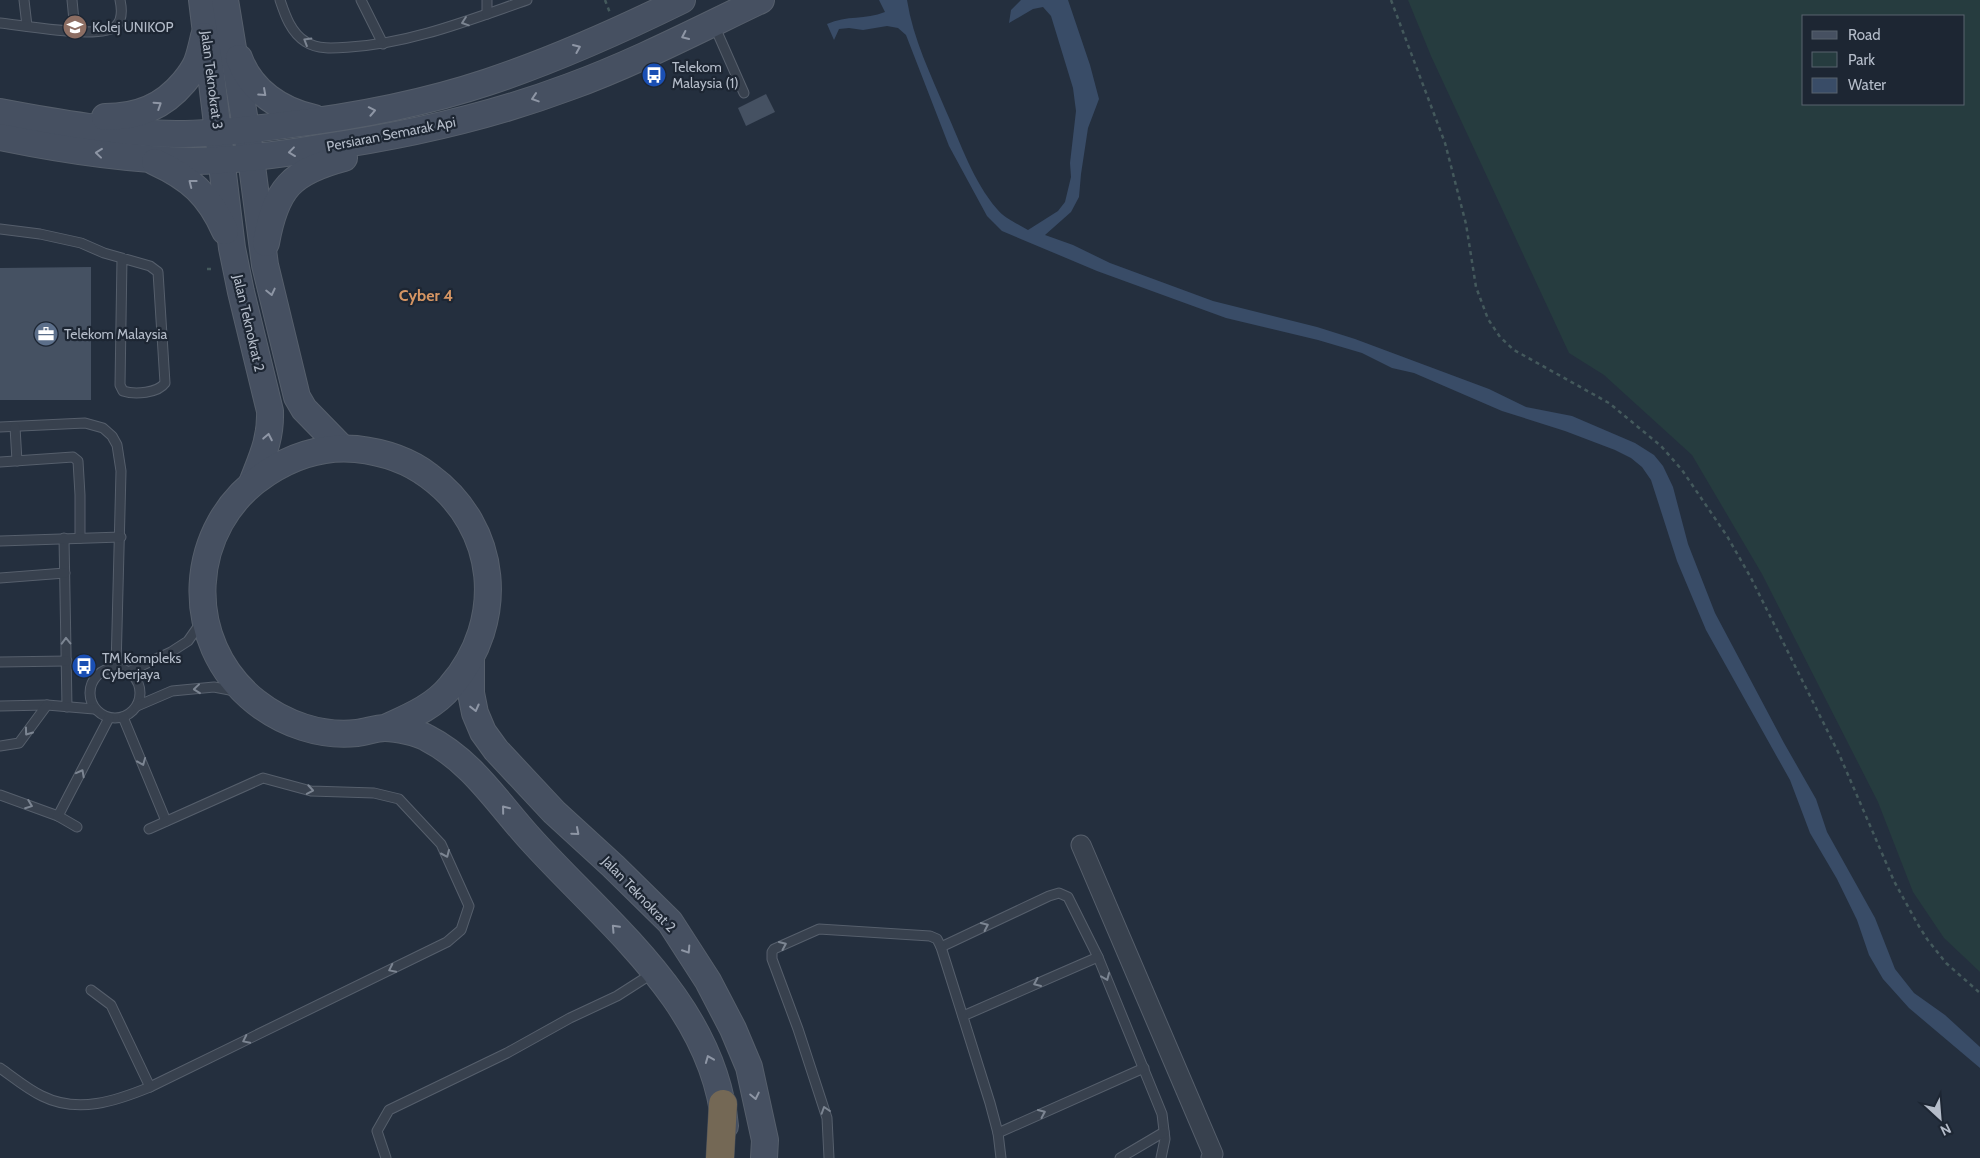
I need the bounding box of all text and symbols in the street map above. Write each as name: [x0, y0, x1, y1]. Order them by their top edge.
school or university icon: Kolej UNIKOP: [62, 14, 88, 40]
legend: [1802, 15, 1965, 105]
one-way arrow: [461, 16, 470, 26]
place label: Kolej UNIKOP: [92, 18, 174, 36]
text: Road: [1848, 26, 1881, 44]
street label: Jalan Teknokrat 3: [197, 29, 227, 130]
one-way arrow: [681, 30, 690, 40]
one-way arrow: [304, 37, 313, 47]
one-way arrow: [572, 43, 580, 53]
text: Park: [1848, 51, 1875, 69]
place label: Telekom Malaysia (1): [672, 58, 739, 92]
bus stop icon: Telekom Malaysia (1): [641, 62, 667, 88]
text: Water: [1848, 76, 1886, 94]
one-way arrow: [258, 87, 267, 96]
one-way arrow: [532, 93, 540, 103]
one-way arrow: [153, 101, 162, 111]
one-way arrow: [367, 107, 376, 117]
street label: Persiaran Semarak Api: [325, 113, 457, 155]
one-way arrow: [287, 146, 295, 157]
one-way arrow: [94, 148, 102, 159]
one-way arrow: [189, 181, 198, 189]
street label: Jalan Teknokrat 2: [229, 272, 269, 373]
district label: Cyber 4: [399, 286, 453, 305]
one-way arrow: [265, 288, 276, 297]
office icon: Telekom Malaysia: [33, 321, 59, 347]
place label: Telekom Malaysia: [64, 325, 168, 343]
one-way arrow: [263, 432, 273, 441]
one-way arrow: [61, 637, 71, 644]
place label: TM Kompleks Cyberjaya: [102, 649, 182, 683]
bus stop icon: TM Kompleks Cyberjaya: [71, 653, 97, 679]
one-way arrow: [192, 683, 200, 694]
one-way arrow: [469, 704, 480, 713]
one-way arrow: [25, 726, 34, 736]
one-way arrow: [135, 757, 146, 766]
one-way arrow: [74, 769, 84, 778]
one-way arrow: [305, 784, 314, 794]
one-way arrow: [24, 799, 33, 809]
one-way arrow: [502, 806, 511, 815]
one-way arrow: [571, 826, 580, 835]
one-way arrow: [439, 849, 450, 858]
street label: Jalan Teknokrat 2: [597, 851, 680, 936]
one-way arrow: [980, 922, 989, 932]
one-way arrow: [612, 925, 621, 934]
one-way arrow: [778, 941, 787, 952]
one-way arrow: [681, 944, 690, 954]
one-way arrow: [388, 963, 397, 973]
one-way arrow: [1100, 972, 1111, 981]
one-way arrow: [1033, 977, 1042, 988]
one-way arrow: [242, 1034, 251, 1044]
one-way arrow: [705, 1055, 715, 1064]
one-way arrow: [749, 1092, 760, 1101]
north arrow: [1915, 1093, 1965, 1143]
one-way arrow: [820, 1106, 830, 1114]
one-way arrow: [1037, 1109, 1046, 1120]
text: N: [1937, 1119, 1954, 1140]

